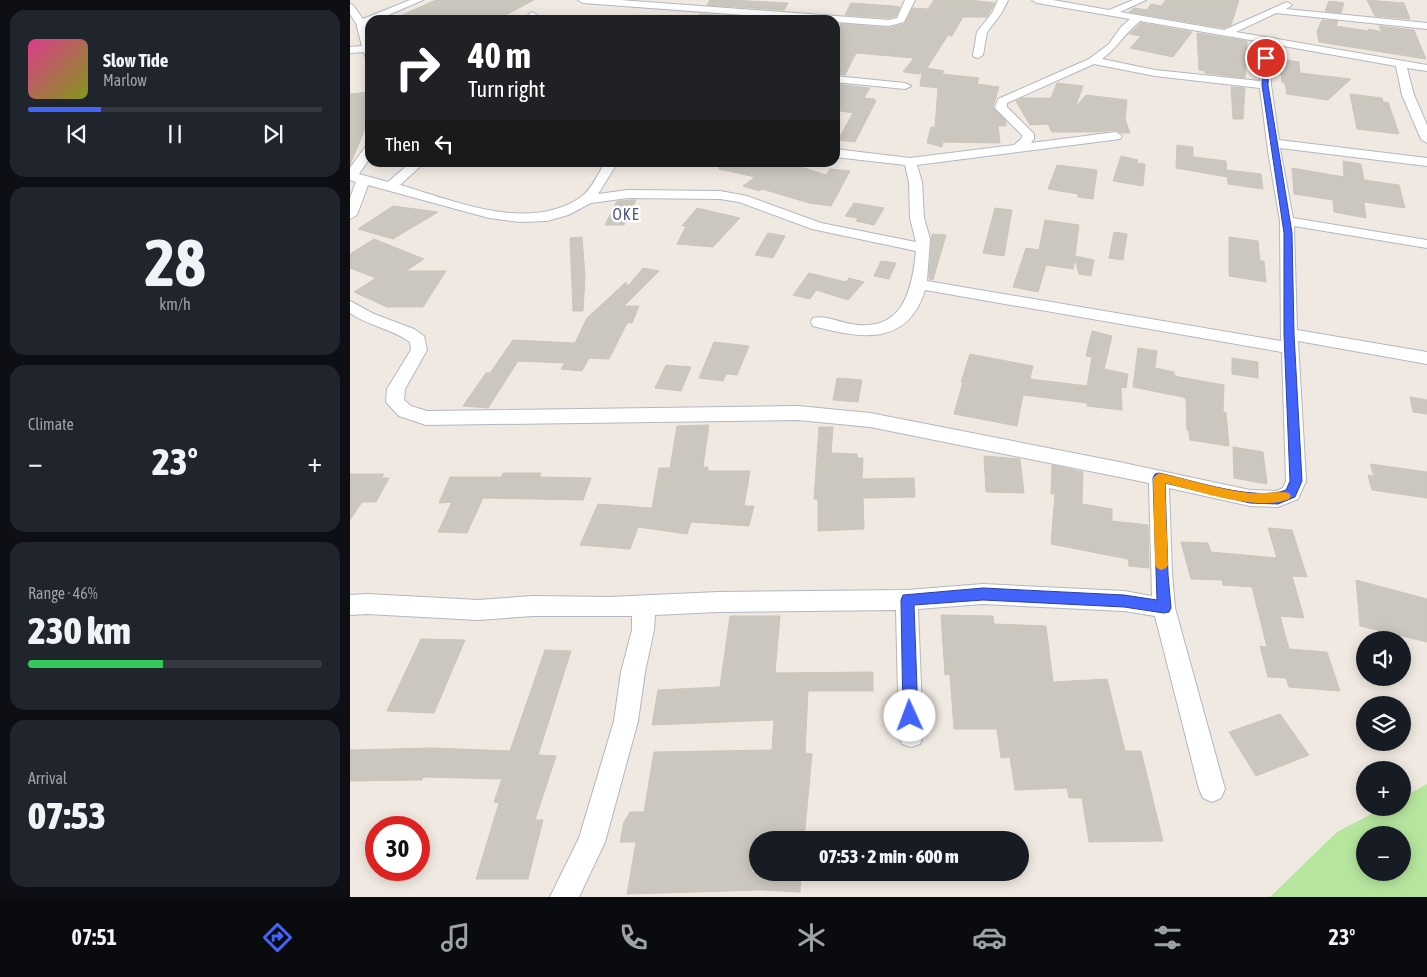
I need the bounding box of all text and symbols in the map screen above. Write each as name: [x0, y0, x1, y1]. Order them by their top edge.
icon: right: [385, 35, 450, 100]
text: 40 m: [468, 35, 531, 75]
pin: [1245, 37, 1287, 79]
icon: arrive: [1252, 44, 1280, 72]
text: Slow Tide: [103, 49, 168, 71]
text: Marlow: [103, 71, 147, 89]
text: Turn right: [468, 76, 545, 102]
icon: previous: [63, 120, 91, 148]
icon: pause: [161, 120, 189, 148]
icon: next: [259, 120, 287, 148]
icon: left: [430, 130, 458, 158]
text: Then: [385, 133, 420, 155]
district label: OKE: [612, 205, 640, 223]
text: 28: [144, 225, 206, 300]
text: km/h: [159, 295, 191, 313]
text: Climate: [28, 415, 74, 433]
text: 23°: [152, 440, 198, 483]
text: −: [28, 446, 43, 478]
text: +: [307, 446, 322, 478]
text: Range · 46%: [28, 584, 98, 602]
text: 230 km: [28, 609, 131, 652]
map controls: [1356, 631, 1411, 881]
button: sound: [1356, 631, 1411, 686]
position arrow: [883, 689, 935, 741]
button: layers: [1356, 696, 1411, 751]
button: +: [1356, 761, 1411, 816]
text: Arrival: [28, 769, 67, 787]
text: 07:53: [28, 794, 106, 837]
speed limit sign: 30: [365, 816, 430, 881]
button: −: [1356, 826, 1411, 881]
text: 07:53 · 2 min · 600 m: [819, 845, 959, 867]
icon: directions: [260, 920, 295, 955]
icon: music: [438, 920, 473, 955]
icon: phone: [616, 920, 651, 955]
icon: climate: [794, 920, 829, 955]
icon: car: [972, 920, 1007, 955]
icon: filters: [1150, 920, 1185, 955]
text: 07:51: [72, 924, 117, 950]
text: 23°: [1329, 924, 1355, 950]

